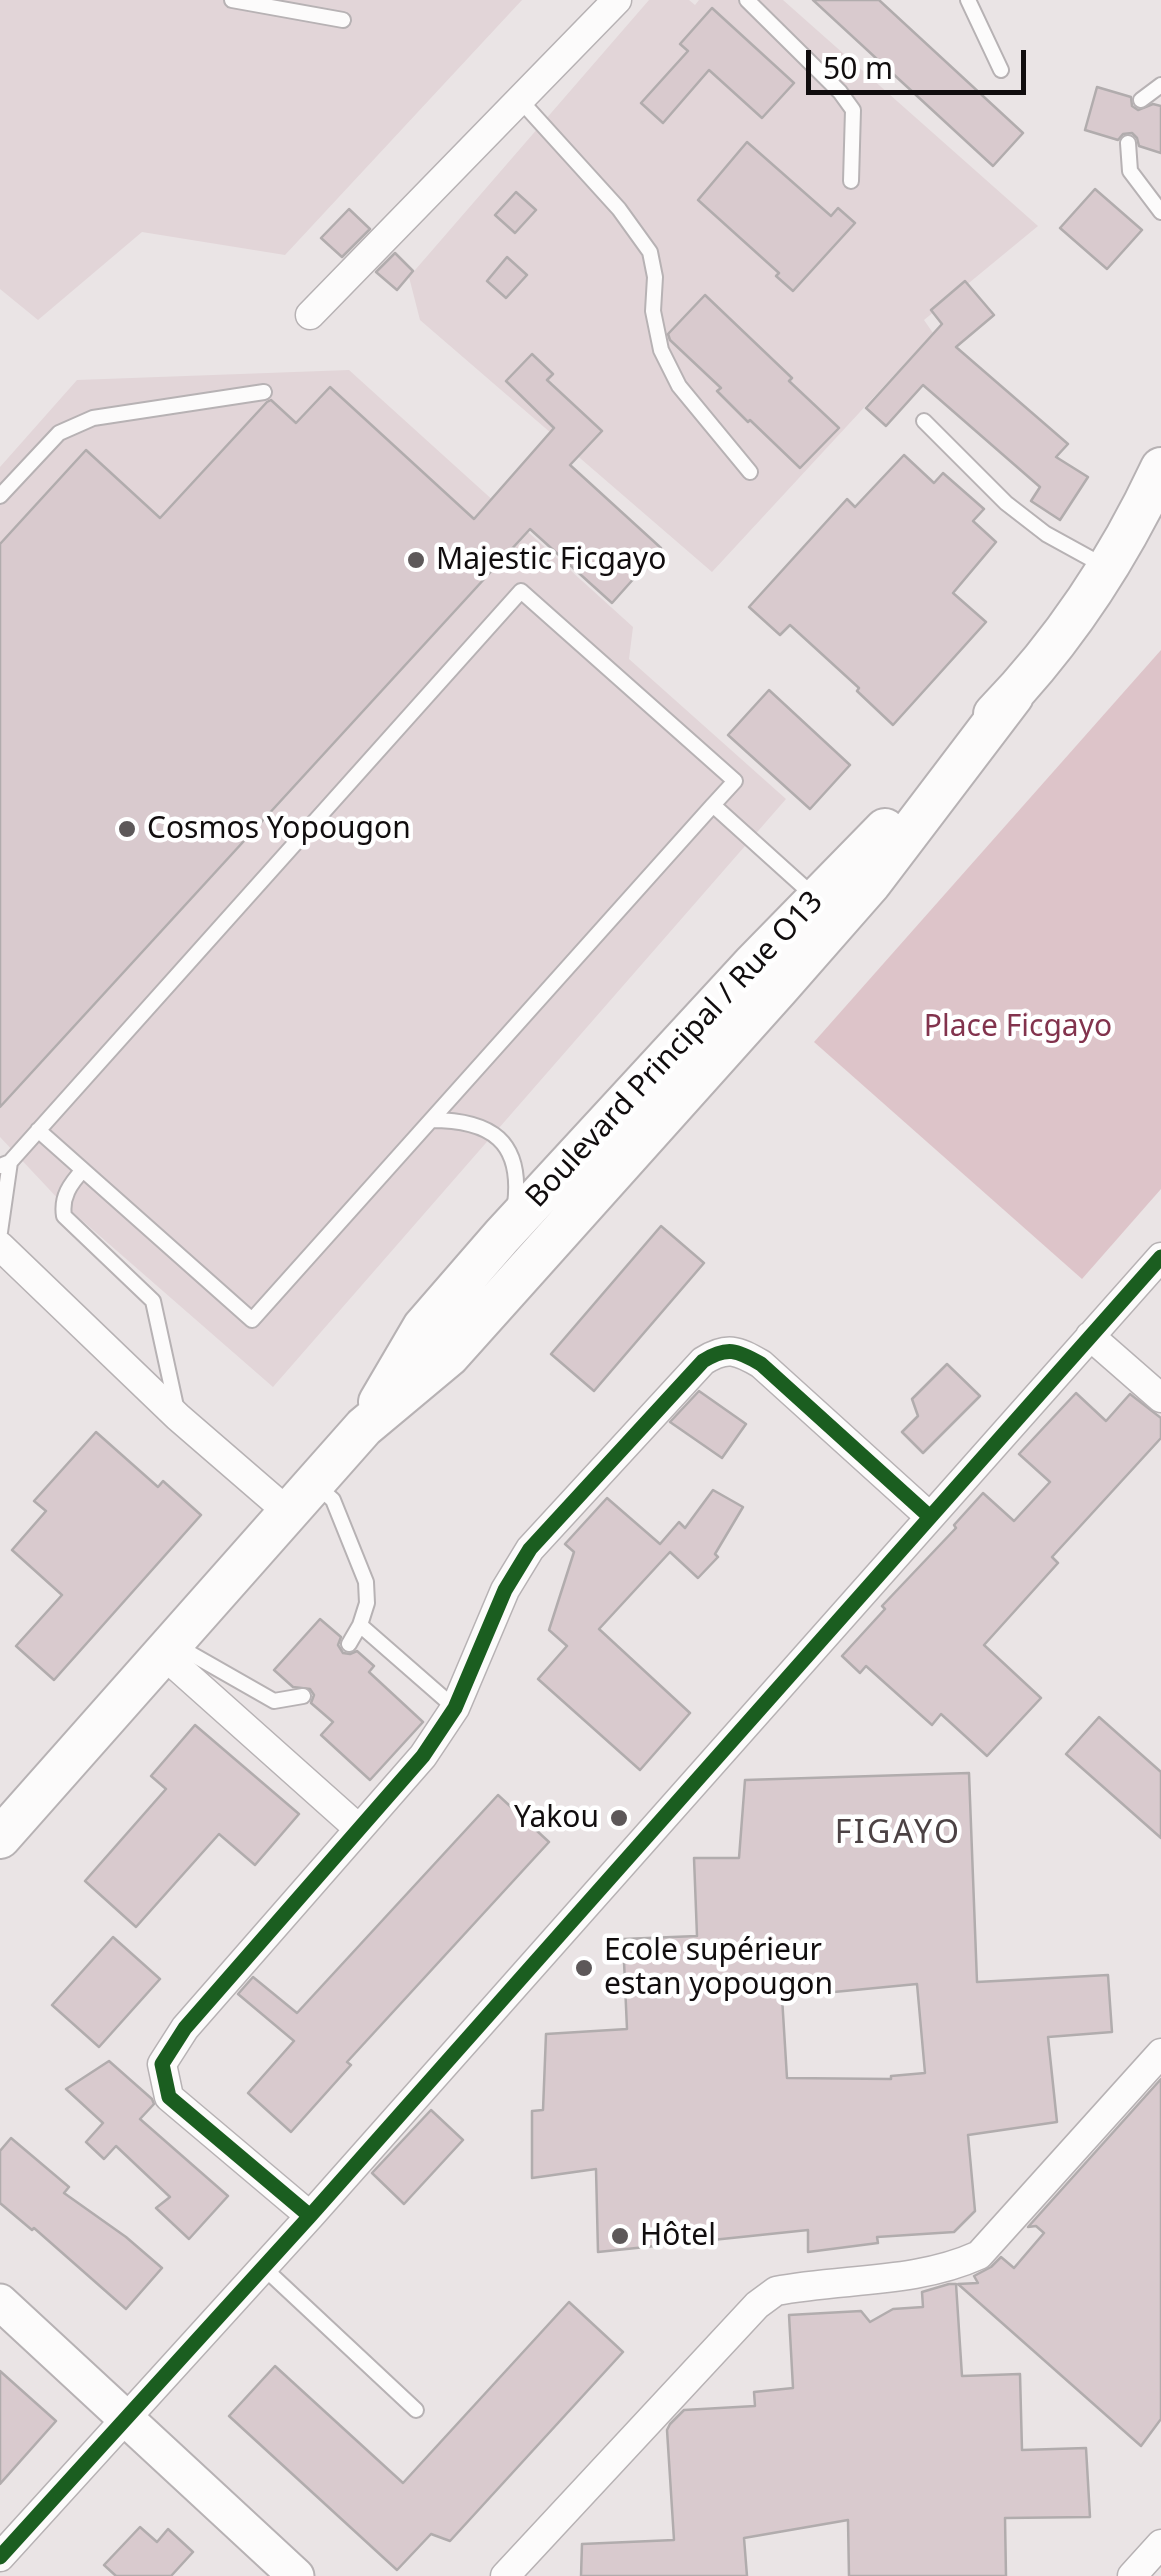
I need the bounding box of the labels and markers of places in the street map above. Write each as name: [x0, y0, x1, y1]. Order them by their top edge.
place label: Majestic Ficgayo: [436, 542, 666, 578]
marker: Majestic Ficgayo: [405, 549, 427, 571]
place label: Cosmos Yopougon: [147, 811, 411, 847]
marker: Cosmos Yopougon: [116, 818, 138, 840]
place label: Yakou: [514, 1800, 599, 1836]
marker: Yakou: [608, 1807, 630, 1829]
place label: Ecole supérieur estan yopougon: [604, 1933, 833, 2004]
marker: Ecole supérieur estan yopougon: [573, 1957, 595, 1979]
place label: Hôtel: [640, 2218, 716, 2254]
marker: Hôtel: [609, 2225, 631, 2247]

